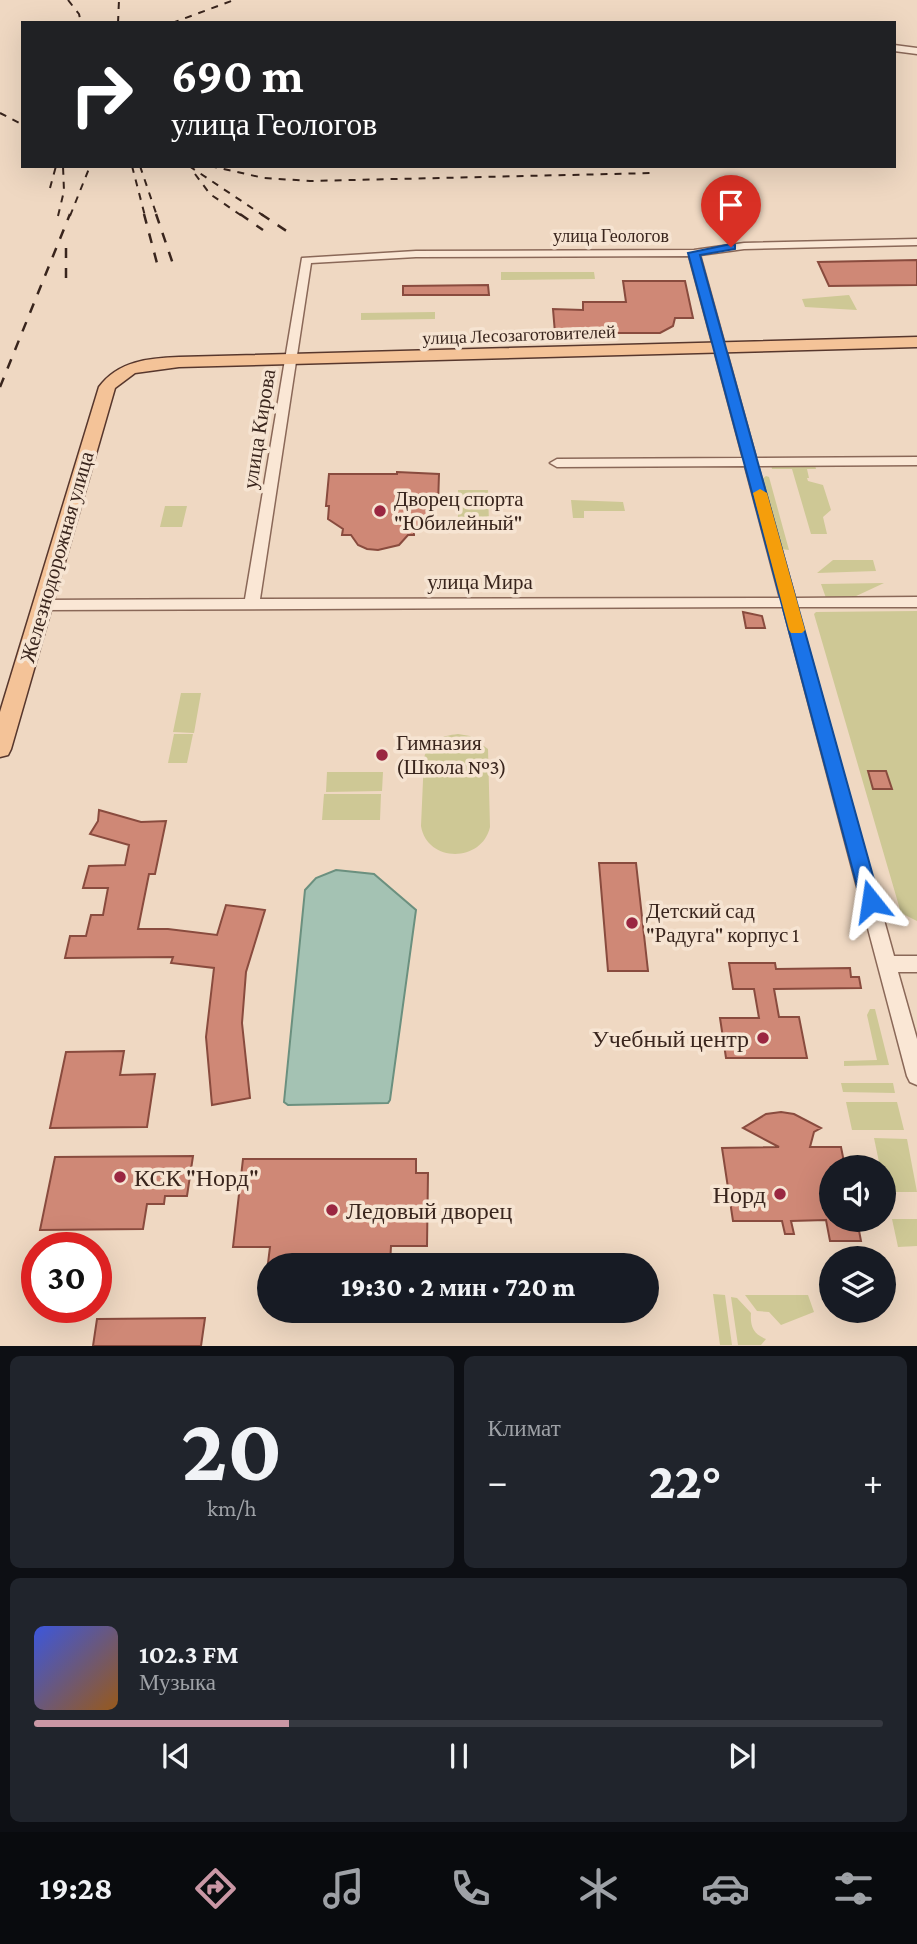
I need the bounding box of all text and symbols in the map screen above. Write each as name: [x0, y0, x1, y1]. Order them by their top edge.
text: 690 m: [171, 48, 304, 103]
icon: right: [56, 49, 147, 140]
text: улица Геологов: [171, 106, 377, 142]
pin: [701, 175, 761, 247]
icon: arrive: [712, 186, 750, 224]
street label: улица Геологов: [553, 226, 669, 246]
street label: улица Лесозаготовителей: [422, 322, 616, 348]
street label: улица Кирова: [238, 367, 280, 491]
street label: Железнодорожная улица: [15, 448, 99, 665]
place label: Дворец спорта "Юбилейный": [394, 487, 524, 535]
marker: Дворец спорта "Юбилейный": [372, 503, 388, 519]
street label: улица Мира: [427, 570, 533, 594]
place label: Гимназия (Школа №3): [396, 731, 507, 779]
marker: Гимназия (Школа №3): [374, 747, 390, 763]
position arrow: [834, 864, 908, 938]
place label: Детский сад "Радуга" корпус 1: [646, 899, 799, 947]
marker: Детский сад "Радуга" корпус 1: [624, 915, 640, 931]
place label: Учебный центр: [592, 1025, 749, 1052]
marker: Учебный центр: [755, 1030, 771, 1046]
map controls: [819, 1155, 896, 1323]
button: sound: [819, 1155, 896, 1232]
place label: КСК "Норд": [134, 1164, 259, 1191]
marker: КСК "Норд": [112, 1169, 128, 1185]
place label: Норд: [713, 1181, 766, 1208]
marker: Норд: [772, 1186, 788, 1202]
place label: Ледовый дворец: [346, 1197, 512, 1224]
marker: Ледовый дворец: [324, 1202, 340, 1218]
speed limit sign: 30: [21, 1232, 112, 1323]
button: layers: [819, 1246, 896, 1323]
text: 19:30 · 2 мин · 720 m: [341, 1273, 575, 1302]
text: 20: [181, 1398, 283, 1500]
text: Климат: [488, 1415, 561, 1441]
text: 22°: [648, 1451, 722, 1509]
text: −: [488, 1460, 508, 1502]
text: +: [863, 1460, 883, 1502]
text: km/h: [207, 1495, 257, 1521]
text: 102.3 FM: [139, 1640, 239, 1669]
text: Музыка: [139, 1669, 216, 1695]
icon: previous: [157, 1737, 195, 1775]
icon: pause: [440, 1737, 478, 1775]
icon: next: [723, 1737, 761, 1775]
icon: directions: [191, 1864, 240, 1913]
icon: music: [319, 1864, 368, 1913]
icon: phone: [446, 1864, 495, 1913]
icon: climate: [574, 1864, 623, 1913]
icon: car: [701, 1864, 750, 1913]
icon: filters: [829, 1864, 878, 1913]
text: 19:28: [39, 1870, 113, 1906]

